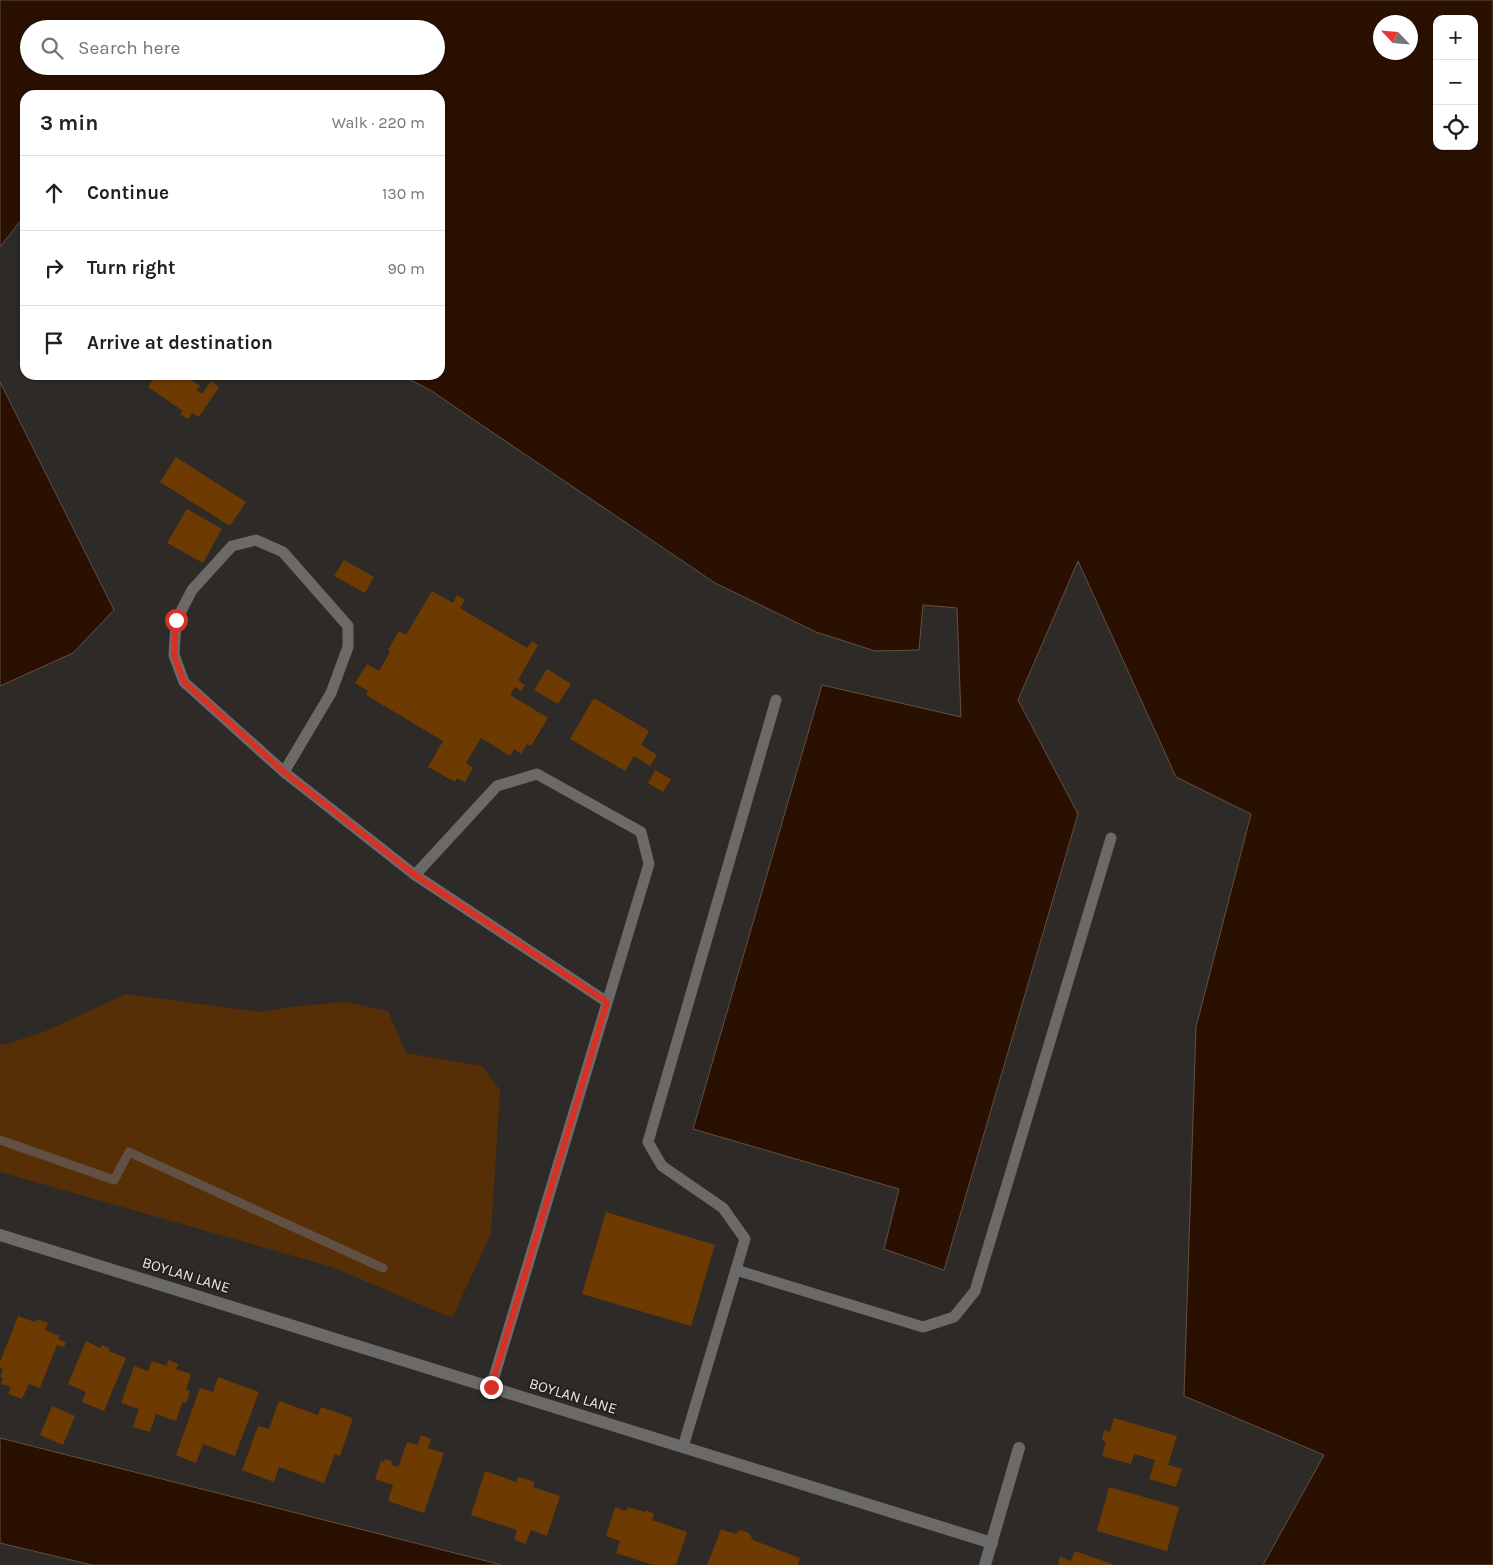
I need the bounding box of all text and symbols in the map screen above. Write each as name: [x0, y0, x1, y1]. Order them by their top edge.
north arrow: [1373, 15, 1418, 60]
map controls: [1433, 15, 1478, 150]
button: +: [1433, 15, 1478, 60]
search box: [20, 20, 445, 75]
icon: search: [38, 34, 66, 62]
text: Search here: [78, 37, 180, 59]
button: −: [1433, 60, 1478, 105]
button: locate: [1433, 105, 1478, 150]
text: 3 min: [40, 111, 98, 135]
text: Walk · 220 m: [332, 113, 425, 132]
icon: ahead: [40, 179, 68, 207]
text: Continue: [87, 182, 169, 204]
text: 130 m: [382, 184, 425, 203]
icon: right: [40, 254, 68, 282]
text: Turn right: [87, 257, 176, 279]
text: 90 m: [387, 259, 425, 278]
icon: arrive: [40, 329, 68, 357]
text: Arrive at destination: [87, 332, 273, 354]
route start: [165, 609, 188, 632]
street label: BOYLAN LANE: [140, 1253, 232, 1297]
street label: BOYLAN LANE: [527, 1374, 619, 1418]
route end: [480, 1376, 503, 1399]

